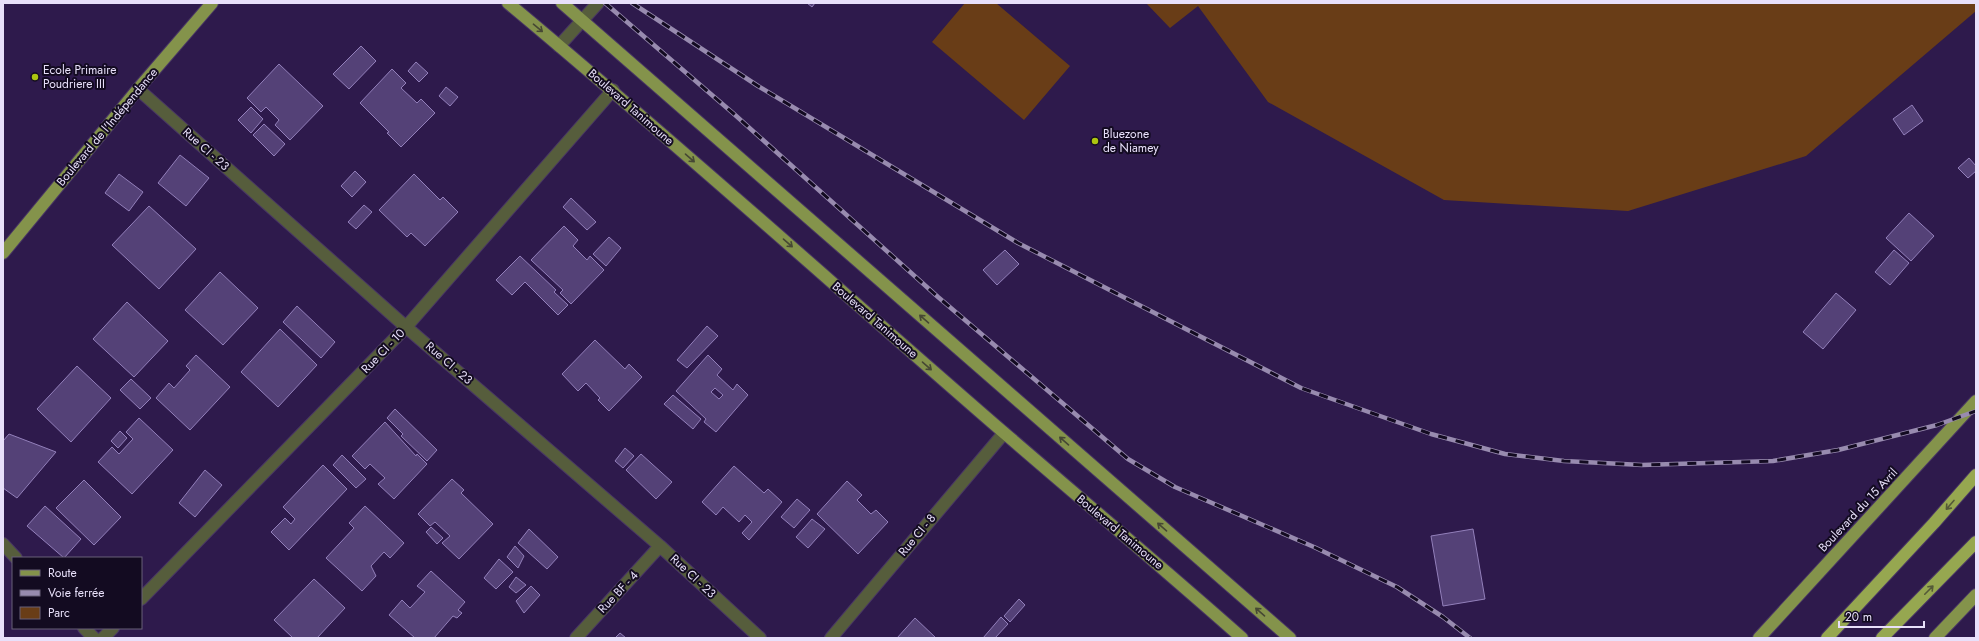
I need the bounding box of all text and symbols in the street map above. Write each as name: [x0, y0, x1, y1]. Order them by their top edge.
one-way arrow: [532, 23, 543, 32]
place label: Ecole Primaire Poudriere III: [43, 61, 116, 93]
street label: Boulevard de l'Indépendance: [52, 64, 162, 190]
street label: Boulevard Tanimoune: [584, 65, 678, 149]
marker: Ecole Primaire Poudriere III: [30, 72, 40, 82]
street label: Rue CI - 23: [179, 123, 234, 175]
place label: Bluezone de Niamey: [1103, 125, 1159, 157]
marker: Bluezone de Niamey: [1090, 136, 1100, 146]
one-way arrow: [685, 153, 695, 162]
one-way arrow: [782, 239, 793, 248]
street label: Boulevard Tanimoune: [828, 278, 922, 362]
one-way arrow: [919, 315, 930, 324]
street label: Rue CI - 10: [357, 325, 409, 377]
street label: Rue CI - 23: [422, 337, 477, 389]
one-way arrow: [922, 361, 933, 370]
one-way arrow: [1059, 437, 1070, 446]
street label: Boulevard du 15 Avril: [1814, 464, 1902, 556]
street label: Boulevard Tanimoune: [1073, 490, 1167, 574]
one-way arrow: [1946, 500, 1955, 510]
street label: Rue CI - 8: [894, 510, 940, 560]
one-way arrow: [1158, 523, 1168, 532]
street label: Rue CI - 23: [666, 550, 720, 602]
legend: [12, 557, 142, 629]
text: Route: [48, 564, 77, 582]
street label: Rue BF - 4: [594, 567, 642, 617]
text: Voie ferrée: [48, 584, 104, 602]
one-way arrow: [1924, 585, 1934, 595]
scale bar: [1839, 603, 1924, 629]
text: Parc: [48, 604, 70, 622]
one-way arrow: [1255, 608, 1266, 617]
text: 20 m: [1845, 608, 1872, 626]

